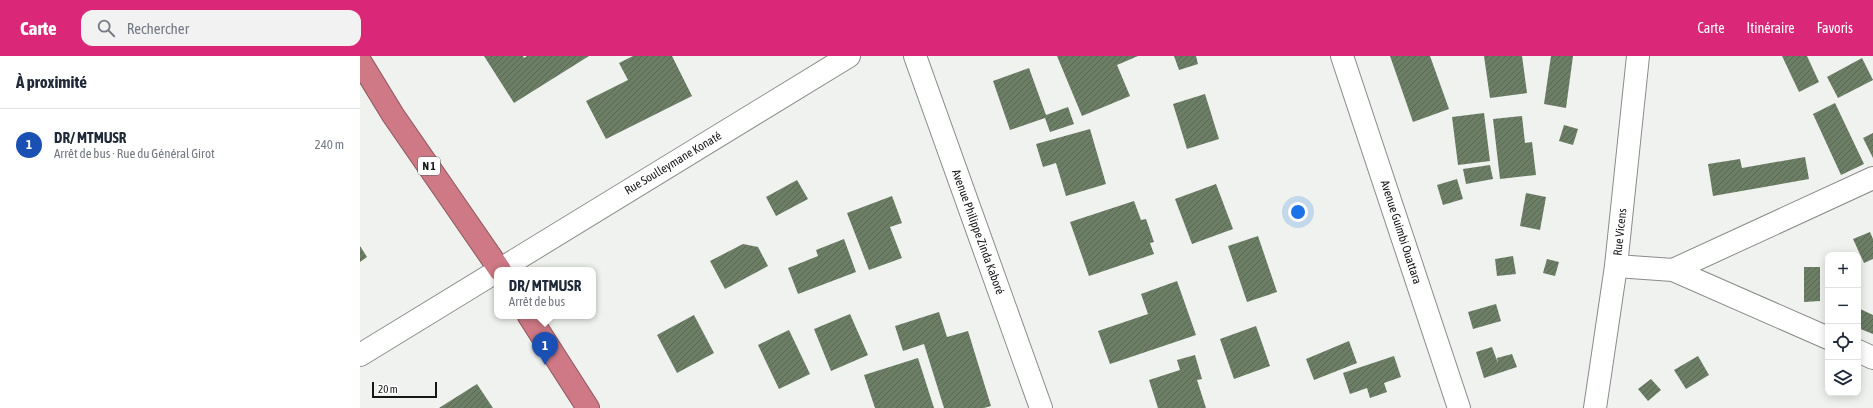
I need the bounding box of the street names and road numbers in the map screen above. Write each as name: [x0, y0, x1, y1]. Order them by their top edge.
street label: Rue Soulleymane Konaté: [622, 129, 724, 197]
road number: N 1: [418, 157, 440, 175]
street label: Avenue Philippe Zinda Kaboré: [949, 168, 1007, 296]
street label: Avenue Guimbi Ouattara: [1378, 178, 1424, 286]
street label: Rue Vicens: [1611, 208, 1629, 256]

